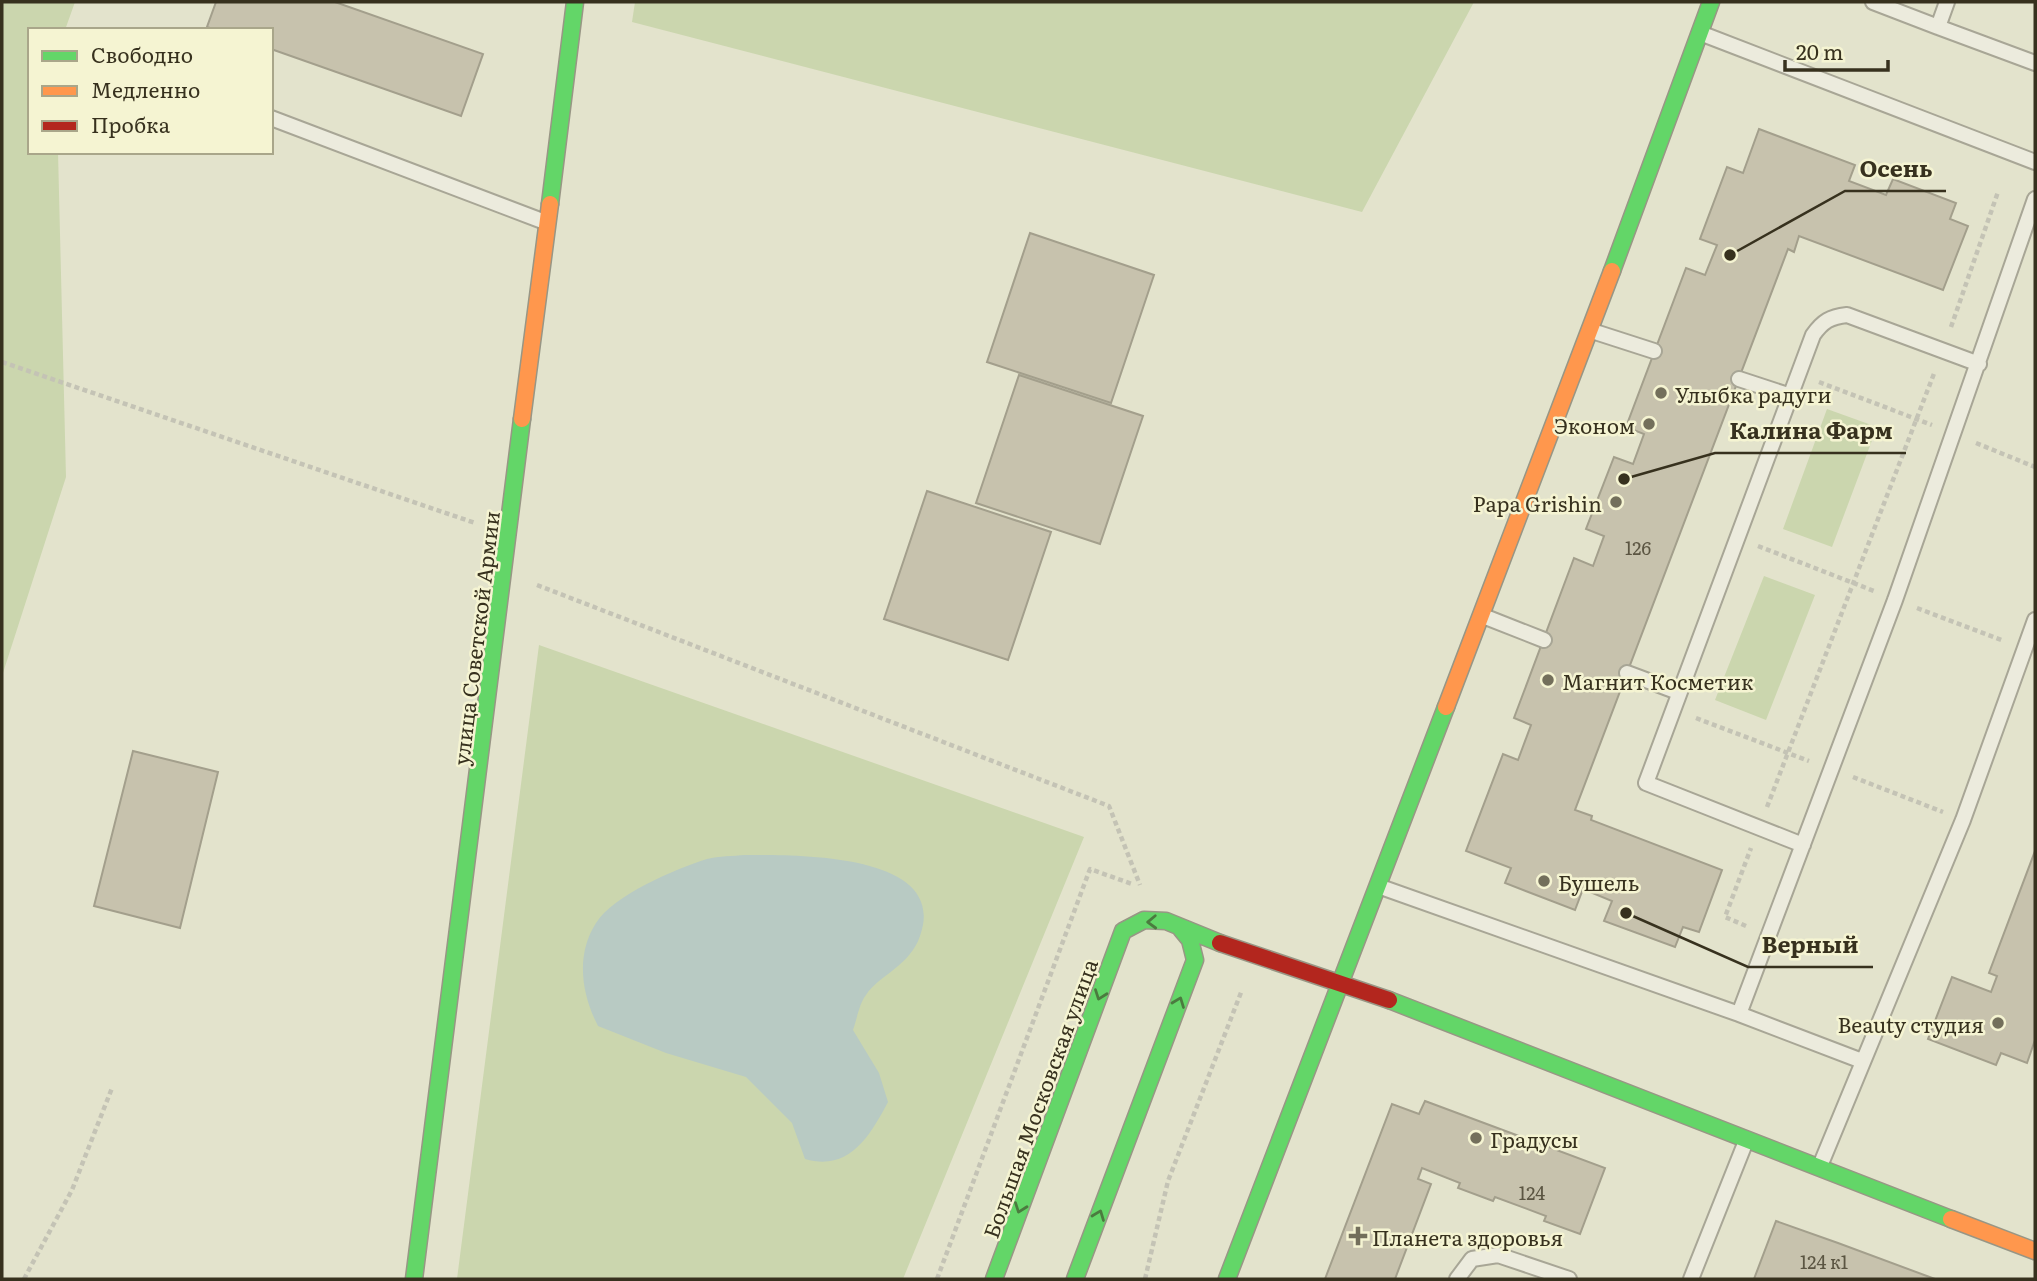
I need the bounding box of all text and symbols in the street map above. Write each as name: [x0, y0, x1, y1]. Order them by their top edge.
legend: [28, 28, 273, 154]
scale bar: [1785, 28, 1888, 72]
text: 20 m: [1796, 35, 1843, 66]
text: Свободно: [91, 38, 193, 69]
text: Медленно: [91, 73, 200, 104]
text: Пробка: [91, 108, 171, 139]
callout: Осень: [1845, 147, 1946, 191]
text: Осень: [1859, 150, 1933, 184]
place label: Улыбка радуги: [1675, 378, 1832, 409]
marker: Улыбка радуги: [1653, 385, 1669, 401]
place label: Эконом: [1554, 409, 1635, 440]
callout: Калина Фарм: [1715, 409, 1906, 453]
text: Калина Фарм: [1729, 412, 1893, 446]
marker: Эконом: [1641, 416, 1657, 432]
place label: Papa Grishin: [1473, 487, 1602, 518]
marker: Papa Grishin: [1608, 494, 1624, 510]
street label: улица Советской Армии: [444, 509, 506, 767]
house number: 126: [1625, 534, 1651, 561]
place label: Магнит Косметик: [1562, 665, 1754, 696]
marker: Магнит Косметик: [1540, 672, 1556, 688]
place label: Бушель: [1558, 866, 1639, 897]
marker: Бушель: [1536, 873, 1552, 889]
one-way arrow: [1146, 914, 1157, 929]
callout: Верный: [1748, 923, 1873, 967]
text: Верный: [1762, 926, 1858, 960]
street label: Большая Московская улица: [974, 953, 1104, 1242]
one-way arrow: [1094, 988, 1108, 1000]
one-way arrow: [1171, 997, 1185, 1009]
place label: Beauty студия: [1837, 1008, 1984, 1039]
marker: Beauty студия: [1990, 1015, 2006, 1031]
place label: Градусы: [1490, 1123, 1578, 1154]
marker: Градусы: [1468, 1130, 1484, 1146]
house number: 124: [1519, 1179, 1545, 1206]
one-way arrow: [1015, 1201, 1029, 1213]
one-way arrow: [1091, 1210, 1105, 1222]
place label: Планета здоровья: [1372, 1221, 1563, 1252]
marker: Планета здоровья: [1350, 1228, 1366, 1244]
house number: 124 к1: [1800, 1248, 1848, 1275]

